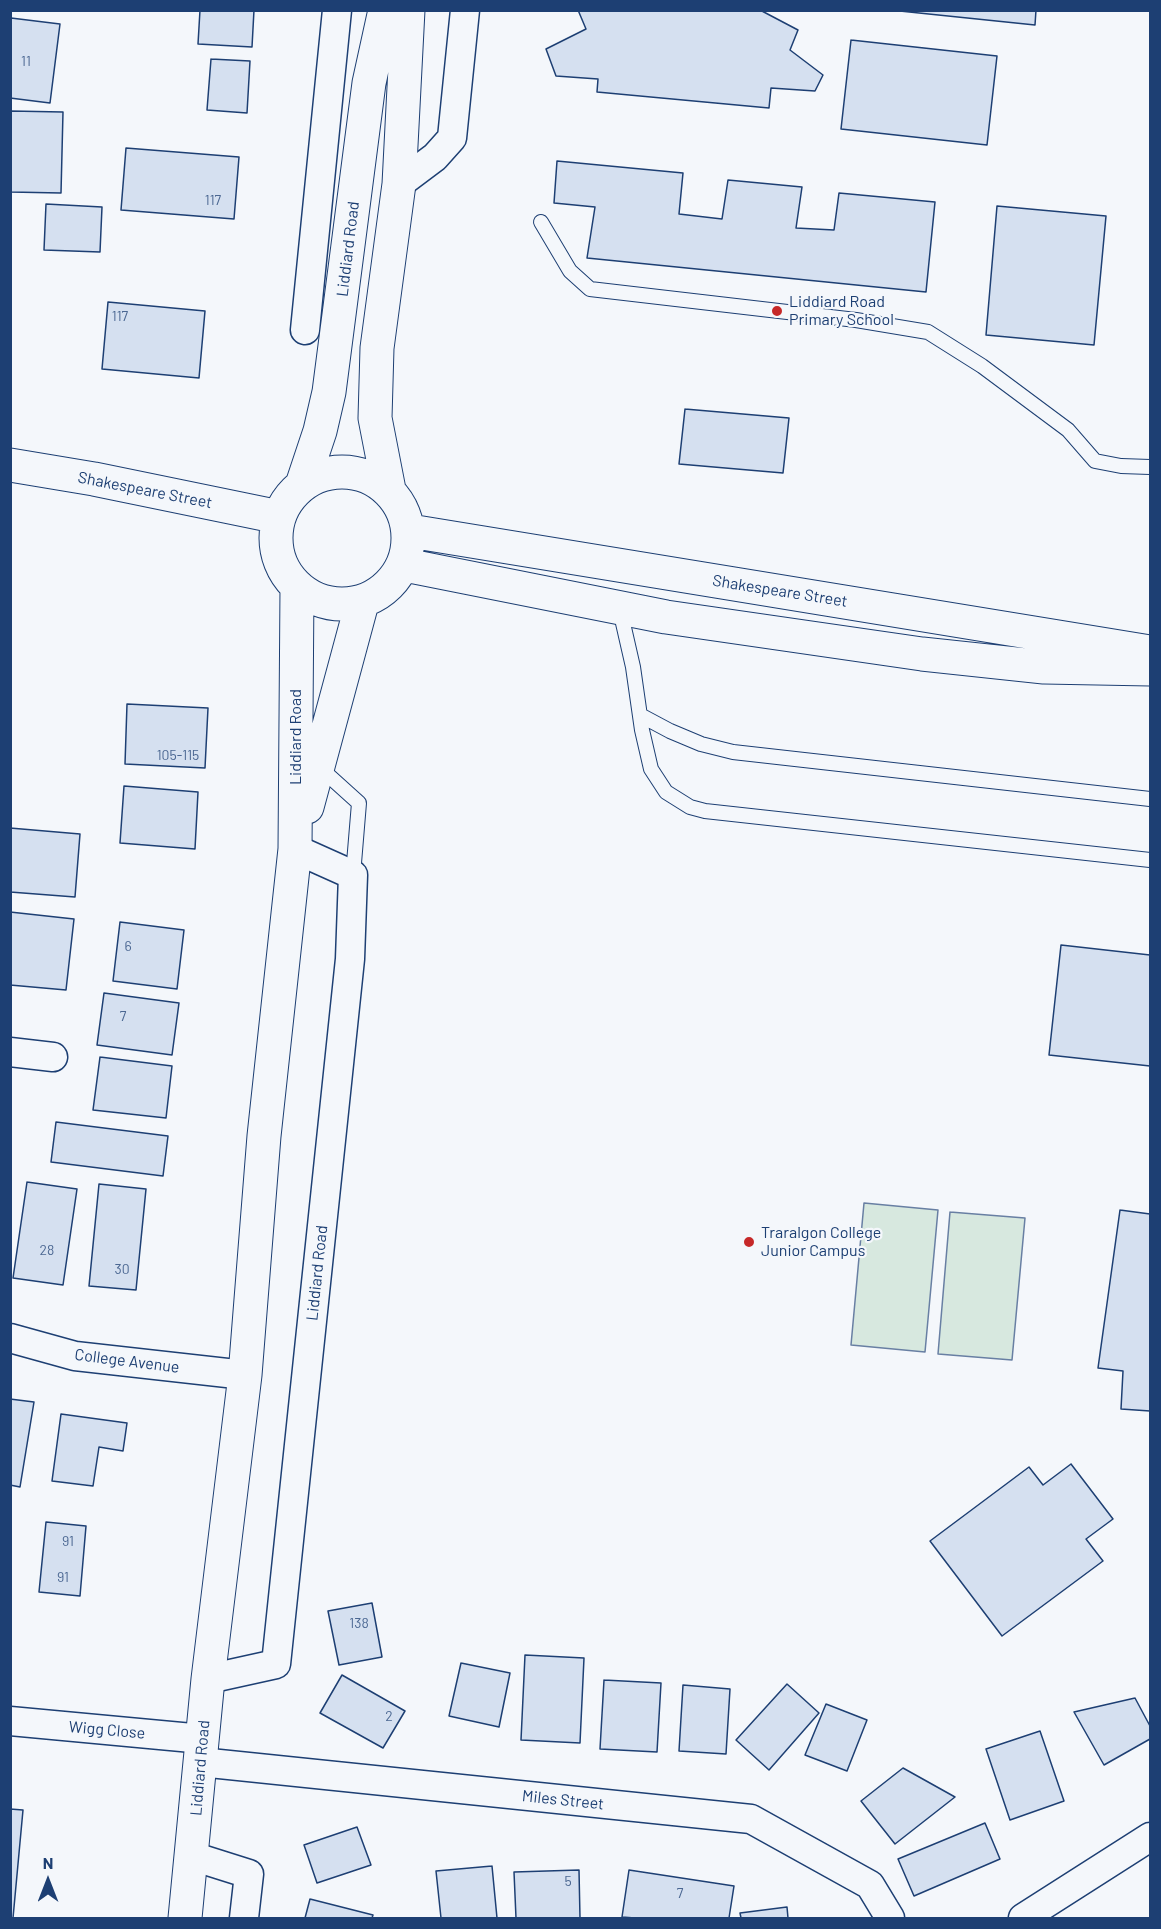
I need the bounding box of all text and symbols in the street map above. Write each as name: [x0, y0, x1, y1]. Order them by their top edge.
house number: 11: [21, 53, 31, 69]
house number: 117: [205, 192, 221, 208]
street label: Liddiard Road: [333, 200, 363, 298]
place label: Liddiard Road Primary School: [789, 292, 894, 330]
marker: Liddiard Road Primary School: [770, 304, 784, 318]
house number: 117: [112, 308, 128, 324]
street label: Shakespeare Street: [76, 468, 214, 512]
street label: Shakespeare Street: [711, 571, 849, 611]
street label: Liddiard Road: [286, 689, 306, 785]
house number: 105-115: [157, 747, 199, 763]
house number: 6: [124, 938, 132, 954]
house number: 7: [120, 1008, 126, 1024]
place label: Traralgon College Junior Campus: [761, 1223, 881, 1261]
street label: Liddiard Road: [302, 1224, 332, 1322]
marker: Traralgon College Junior Campus: [742, 1235, 756, 1249]
house number: 28: [40, 1242, 54, 1258]
house number: 30: [114, 1261, 130, 1277]
street label: College Avenue: [74, 1345, 180, 1377]
house number: 91: [62, 1533, 74, 1549]
house number: 91: [57, 1569, 69, 1585]
house number: 138: [349, 1615, 369, 1631]
house number: 2: [385, 1708, 393, 1724]
street label: Wigg Close: [68, 1717, 146, 1743]
street label: Liddiard Road: [186, 1719, 214, 1817]
street label: Miles Street: [521, 1786, 605, 1814]
north arrow: [18, 1851, 78, 1911]
text: N: [43, 1853, 53, 1872]
house number: 5: [564, 1873, 572, 1889]
house number: 7: [677, 1885, 683, 1901]

